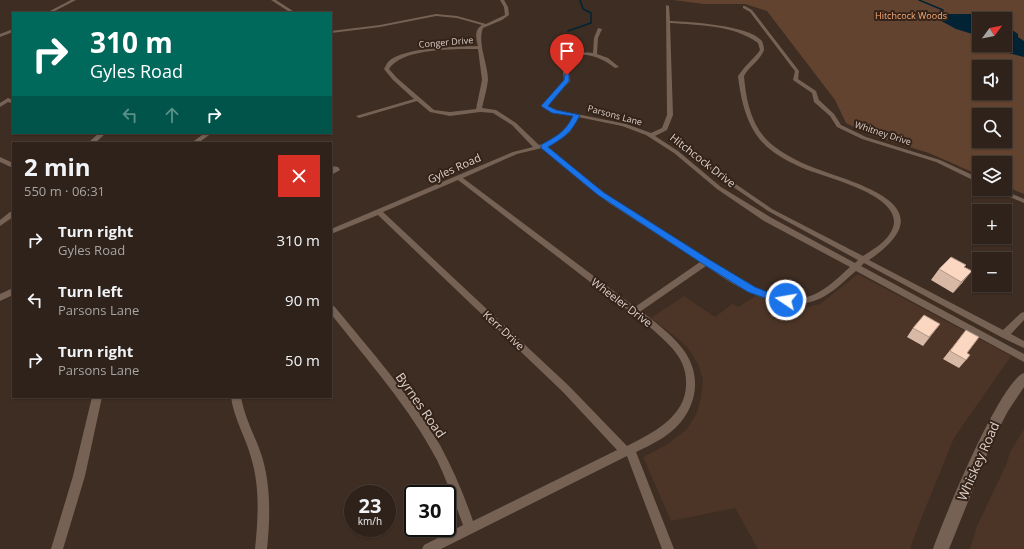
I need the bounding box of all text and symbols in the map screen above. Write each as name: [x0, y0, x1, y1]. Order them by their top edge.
park label: Hitchcock Woods: [875, 9, 947, 22]
north arrow: [972, 12, 1012, 52]
map controls: [972, 12, 1012, 292]
text: 310 m: [90, 23, 173, 61]
icon: right: [24, 28, 76, 80]
street label: Conger Drive: [418, 33, 474, 51]
pin: [550, 34, 584, 75]
icon: arrive: [556, 40, 578, 62]
text: Gyles Road: [90, 59, 183, 83]
button: sound: [972, 60, 1012, 100]
street label: Parsons Lane: [586, 101, 644, 129]
icon: left: [119, 104, 141, 126]
icon: ahead: [161, 104, 183, 126]
icon: right: [203, 104, 225, 126]
button: search: [972, 108, 1012, 148]
street label: Whitney Drive: [853, 118, 913, 148]
street label: Hitchcock Drive: [667, 130, 739, 190]
text: 2 min: [24, 150, 91, 183]
street label: Gyles Road: [425, 150, 483, 186]
button: close: [278, 155, 320, 197]
button: layers: [972, 156, 1012, 196]
text: 550 m · 06:31: [24, 182, 105, 200]
button: +: [972, 204, 1012, 244]
text: Turn right: [58, 221, 133, 241]
icon: right: [24, 229, 46, 251]
text: 310 m: [276, 230, 320, 250]
text: Gyles Road: [58, 241, 125, 259]
button: −: [972, 252, 1012, 292]
street label: Wheeler Drive: [589, 274, 655, 330]
position arrow: [765, 279, 807, 321]
text: Turn left: [58, 281, 123, 301]
icon: left: [24, 289, 46, 311]
text: 90 m: [285, 290, 320, 310]
text: Parsons Lane: [58, 301, 139, 319]
street label: Kerr Drive: [480, 307, 528, 353]
text: Turn right: [58, 341, 133, 361]
icon: right: [24, 349, 46, 371]
text: 50 m: [285, 350, 320, 370]
text: Parsons Lane: [58, 361, 139, 379]
street label: Byrnes Road: [392, 369, 450, 441]
street label: Whiskey Road: [953, 419, 1003, 503]
speed limit sign: 30: [404, 485, 456, 537]
text: 23: [359, 492, 381, 519]
text: km/h: [358, 514, 382, 528]

